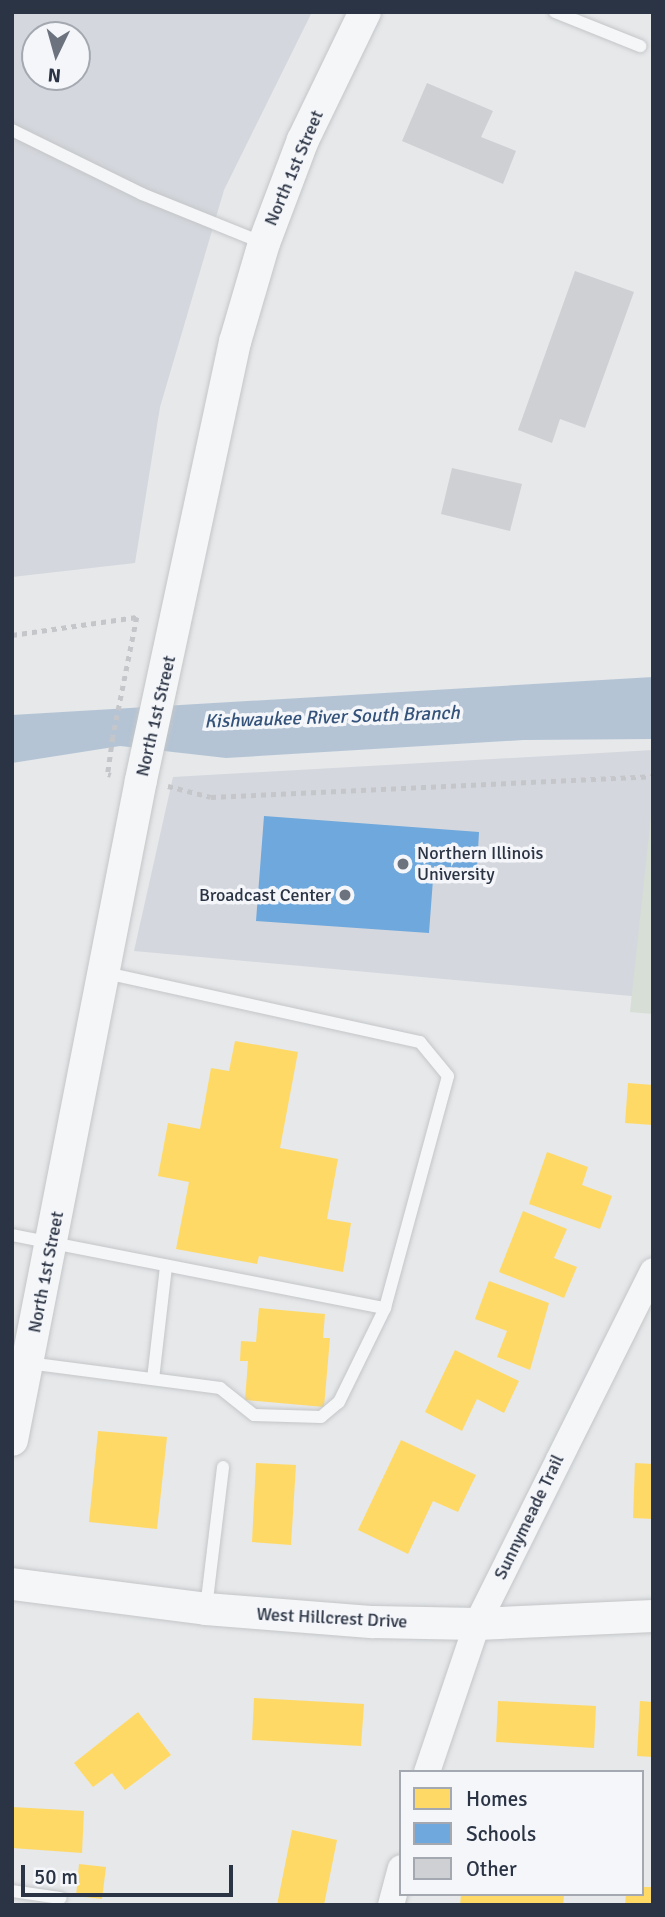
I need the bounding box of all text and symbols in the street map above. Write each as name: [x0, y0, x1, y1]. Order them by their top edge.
north arrow: [21, 21, 91, 91]
text: N: [47, 62, 62, 87]
street label: North 1st Street: [260, 107, 328, 229]
street label: North 1st Street: [132, 653, 180, 779]
water label: Kishwaukee River South Branch: [204, 702, 460, 734]
place label: Northern Illinois University: [417, 843, 543, 886]
marker: Northern Illinois University: [395, 856, 411, 872]
place label: Broadcast Center: [199, 884, 331, 906]
marker: Broadcast Center: [337, 887, 353, 903]
street label: North 1st Street: [24, 1209, 68, 1335]
street label: Sunnymeade Trail: [489, 1451, 569, 1583]
street label: West Hillcrest Drive: [256, 1603, 408, 1633]
legend: [399, 1770, 644, 1896]
text: Homes: [466, 1786, 528, 1812]
text: Schools: [466, 1821, 536, 1847]
scale bar: [24, 1850, 236, 1894]
text: Other: [466, 1856, 517, 1882]
text: 50 m: [34, 1864, 78, 1890]

